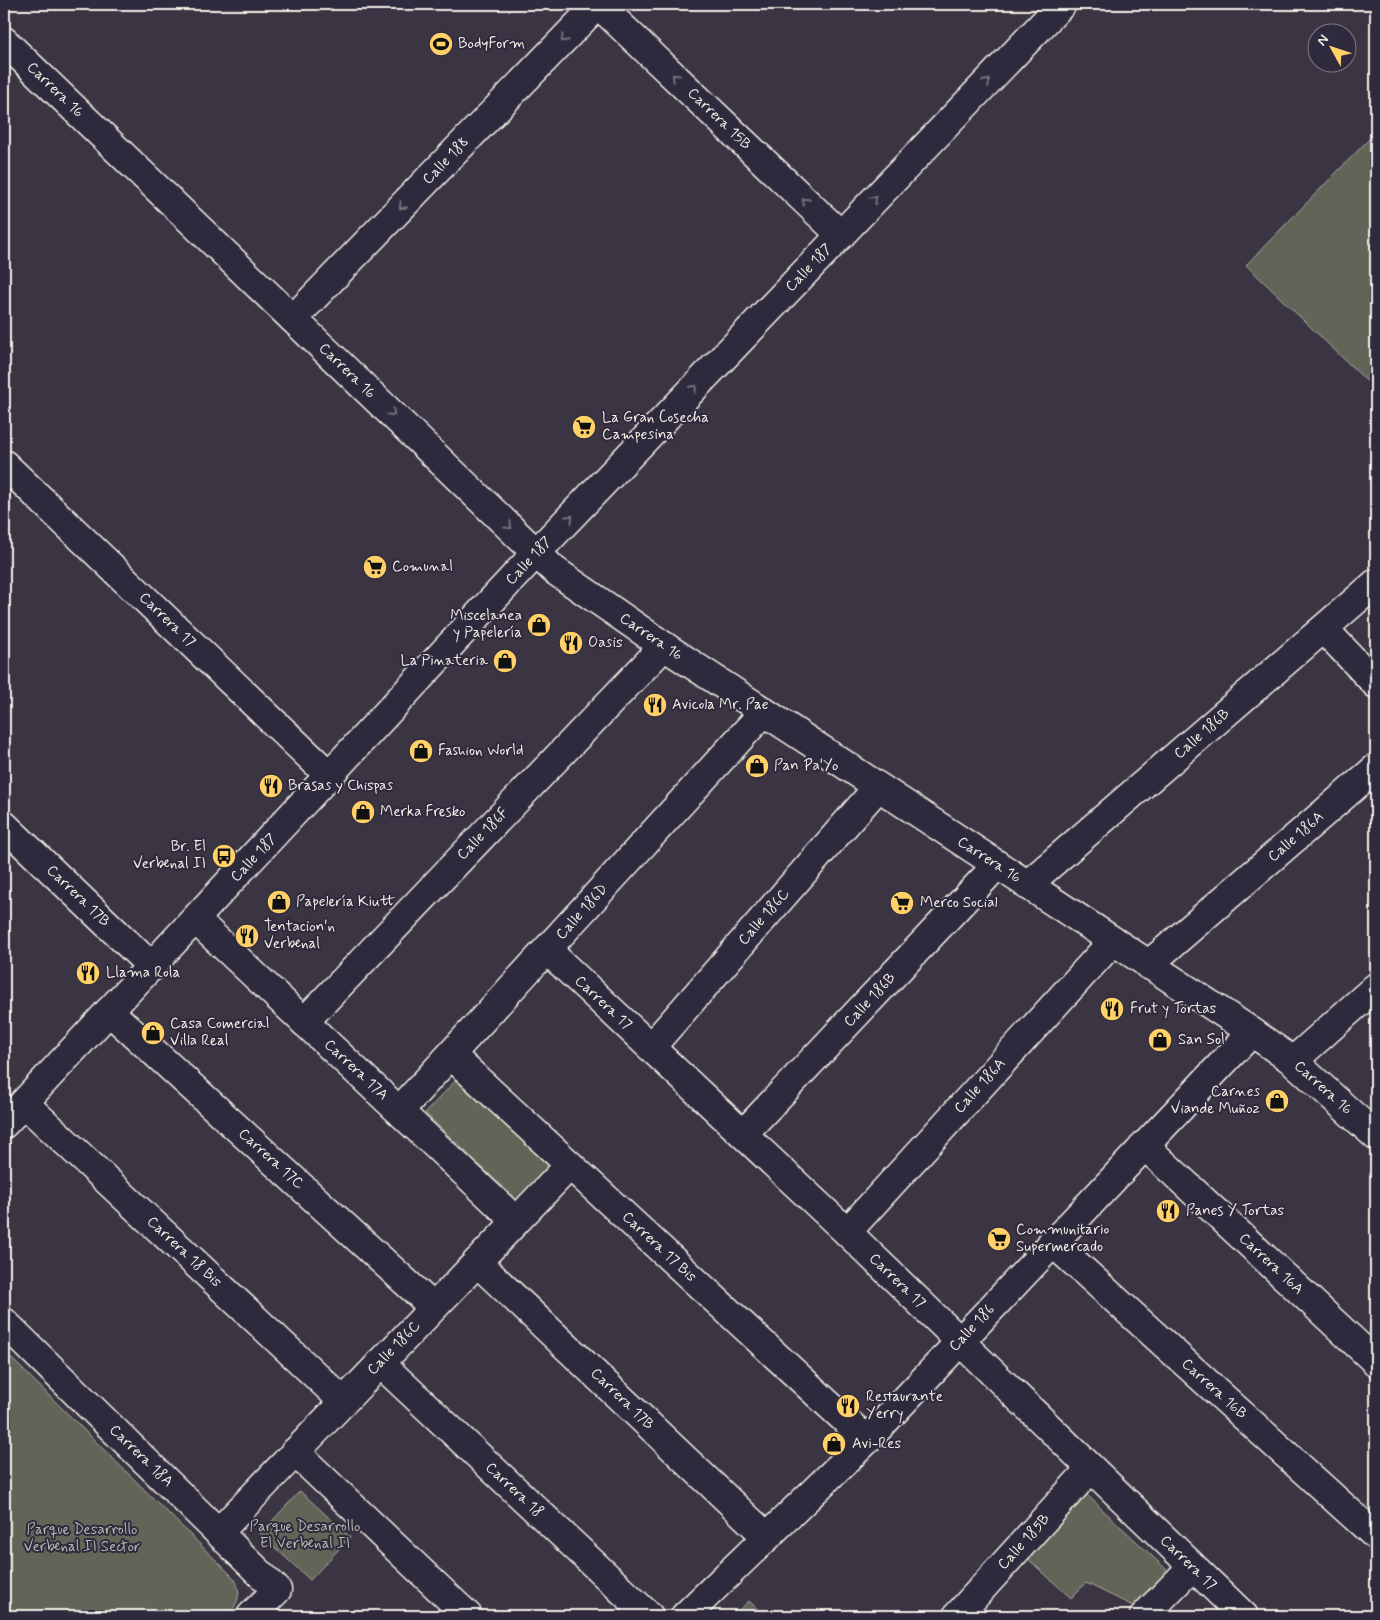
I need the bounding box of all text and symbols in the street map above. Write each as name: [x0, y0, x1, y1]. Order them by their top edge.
north arrow: [1308, 22, 1358, 72]
sports icon: BodyForm: [428, 31, 454, 57]
text: N: [1313, 31, 1333, 50]
one-way arrow: [561, 33, 570, 42]
place label: BodyForm: [458, 34, 525, 54]
street label: Carrera 16: [22, 58, 88, 122]
one-way arrow: [672, 74, 681, 83]
one-way arrow: [981, 79, 990, 88]
street label: Carrera 15B: [683, 84, 755, 154]
street label: Calle 188: [418, 133, 474, 189]
one-way arrow: [868, 196, 877, 205]
one-way arrow: [802, 198, 811, 207]
one-way arrow: [399, 200, 408, 209]
street label: Calle 187: [781, 240, 837, 296]
street label: Carrera 16: [314, 339, 380, 403]
one-way arrow: [688, 384, 697, 393]
one-way arrow: [386, 407, 395, 416]
place label: La Gran Cosecha Campesina: [602, 408, 709, 445]
supermarket icon: La Gran Cosecha Campesina: [571, 414, 597, 440]
one-way arrow: [564, 514, 573, 523]
one-way arrow: [503, 520, 512, 529]
street label: Calle 187: [501, 532, 557, 590]
supermarket icon: Comunal: [362, 554, 388, 580]
place label: Comunal: [392, 557, 453, 577]
street label: Carrera 17: [134, 588, 200, 652]
place label: Miscelanea y Papelería: [450, 606, 522, 643]
street label: Carrera 16: [615, 608, 687, 666]
shop icon: Miscelanea y Papelería: [526, 612, 552, 638]
restaurant icon: Oasis: [558, 630, 584, 656]
place label: Oasis: [588, 633, 623, 653]
shop icon: La Pinateria: [492, 648, 518, 674]
place label: La Pinateria: [401, 651, 489, 671]
restaurant icon: Avicola Mr. Pae: [642, 692, 668, 718]
place label: Avicola Mr. Pae: [672, 695, 769, 715]
street label: Calle 186B: [1170, 704, 1234, 764]
shop icon: Fashion World: [408, 738, 434, 764]
place label: Fashion World: [438, 741, 524, 761]
shop icon: Pan Pa'Yo: [744, 753, 770, 779]
place label: Pan Pa'Yo: [774, 756, 838, 776]
restaurant icon: Brasas y Chispas: [258, 773, 284, 799]
place label: Brasas y Chispas: [288, 776, 393, 796]
shop icon: Merka Fresko: [350, 799, 376, 825]
place label: Merka Fresko: [380, 802, 465, 822]
street label: Calle 186F: [453, 803, 513, 865]
street label: Calle 186A: [1264, 807, 1328, 867]
street label: Calle 187: [226, 829, 282, 887]
street label: Carrera 16: [953, 832, 1025, 888]
place label: Br. El Verbenal II: [133, 837, 206, 874]
bus stop icon: Br. El Verbenal II: [211, 843, 237, 869]
street label: Carrera 17B: [42, 861, 114, 931]
street label: Calle 186D: [552, 880, 612, 944]
street label: Calle 186C: [734, 884, 794, 950]
shop icon: Papelería Kiutt: [266, 889, 292, 915]
supermarket icon: Merco Social: [889, 890, 915, 916]
place label: Papelería Kiutt: [296, 892, 396, 912]
place label: Merco Social: [920, 893, 998, 913]
place label: Tentacion'n Verbenal: [264, 917, 335, 954]
restaurant icon: Tentacion'n Verbenal: [234, 923, 260, 949]
restaurant icon: Llama Rola: [75, 960, 101, 986]
place label: Llama Rola: [106, 963, 180, 983]
street label: Calle 186B: [840, 968, 900, 1032]
street label: Carrera 17: [570, 971, 636, 1035]
restaurant icon: Frut y Tortas: [1099, 996, 1125, 1022]
place label: Frut y Tortas: [1130, 999, 1217, 1019]
place label: Casa Comercial Villa Real: [170, 1014, 270, 1051]
shop icon: Casa Comercial Villa Real: [140, 1020, 166, 1046]
shop icon: San Sol: [1147, 1027, 1173, 1053]
place label: San Sol: [1178, 1030, 1225, 1050]
street label: Carrera 17A: [319, 1035, 393, 1105]
street label: Calle 186A: [950, 1054, 1010, 1118]
street label: Carrera 16: [1289, 1056, 1357, 1120]
place label: Carnes Viande Muñoz: [1171, 1082, 1260, 1119]
shop icon: Carnes Viande Muñoz: [1264, 1088, 1290, 1114]
street label: Carrera 17C: [234, 1124, 308, 1194]
restaurant icon: Panes Y Tortas: [1155, 1198, 1181, 1224]
place label: Panes Y Tortas: [1186, 1201, 1284, 1221]
street label: Carrera 17 Bis: [617, 1207, 701, 1287]
street label: Carrera 18 Bis: [142, 1212, 226, 1292]
place label: Communitario Supermercado: [1016, 1220, 1109, 1257]
supermarket icon: Communitario Supermercado: [986, 1226, 1012, 1252]
street label: Carrera 16A: [1234, 1229, 1308, 1299]
street label: Carrera 17: [864, 1249, 930, 1313]
street label: Calle 186: [945, 1300, 999, 1356]
street label: Calle 186C: [363, 1316, 425, 1380]
street label: Carrera 16B: [1177, 1354, 1251, 1424]
street label: Carrera 17B: [586, 1364, 658, 1434]
place label: Restaurante Yerry: [866, 1387, 943, 1424]
restaurant icon: Restaurante Yerry: [835, 1393, 861, 1419]
street label: Carrera 18A: [105, 1420, 177, 1492]
shop icon: Avi-Res: [821, 1431, 847, 1457]
place label: Avi-Res: [852, 1434, 901, 1454]
street label: Carrera 18: [481, 1458, 547, 1522]
street label: Calle 185B: [993, 1510, 1055, 1574]
park label: Parque Desarrollo El Verbenal II: [249, 1517, 361, 1554]
park label: Parque Desarrollo Verbenal II Sector: [24, 1520, 140, 1557]
street label: Carrera 17: [1155, 1531, 1221, 1595]

